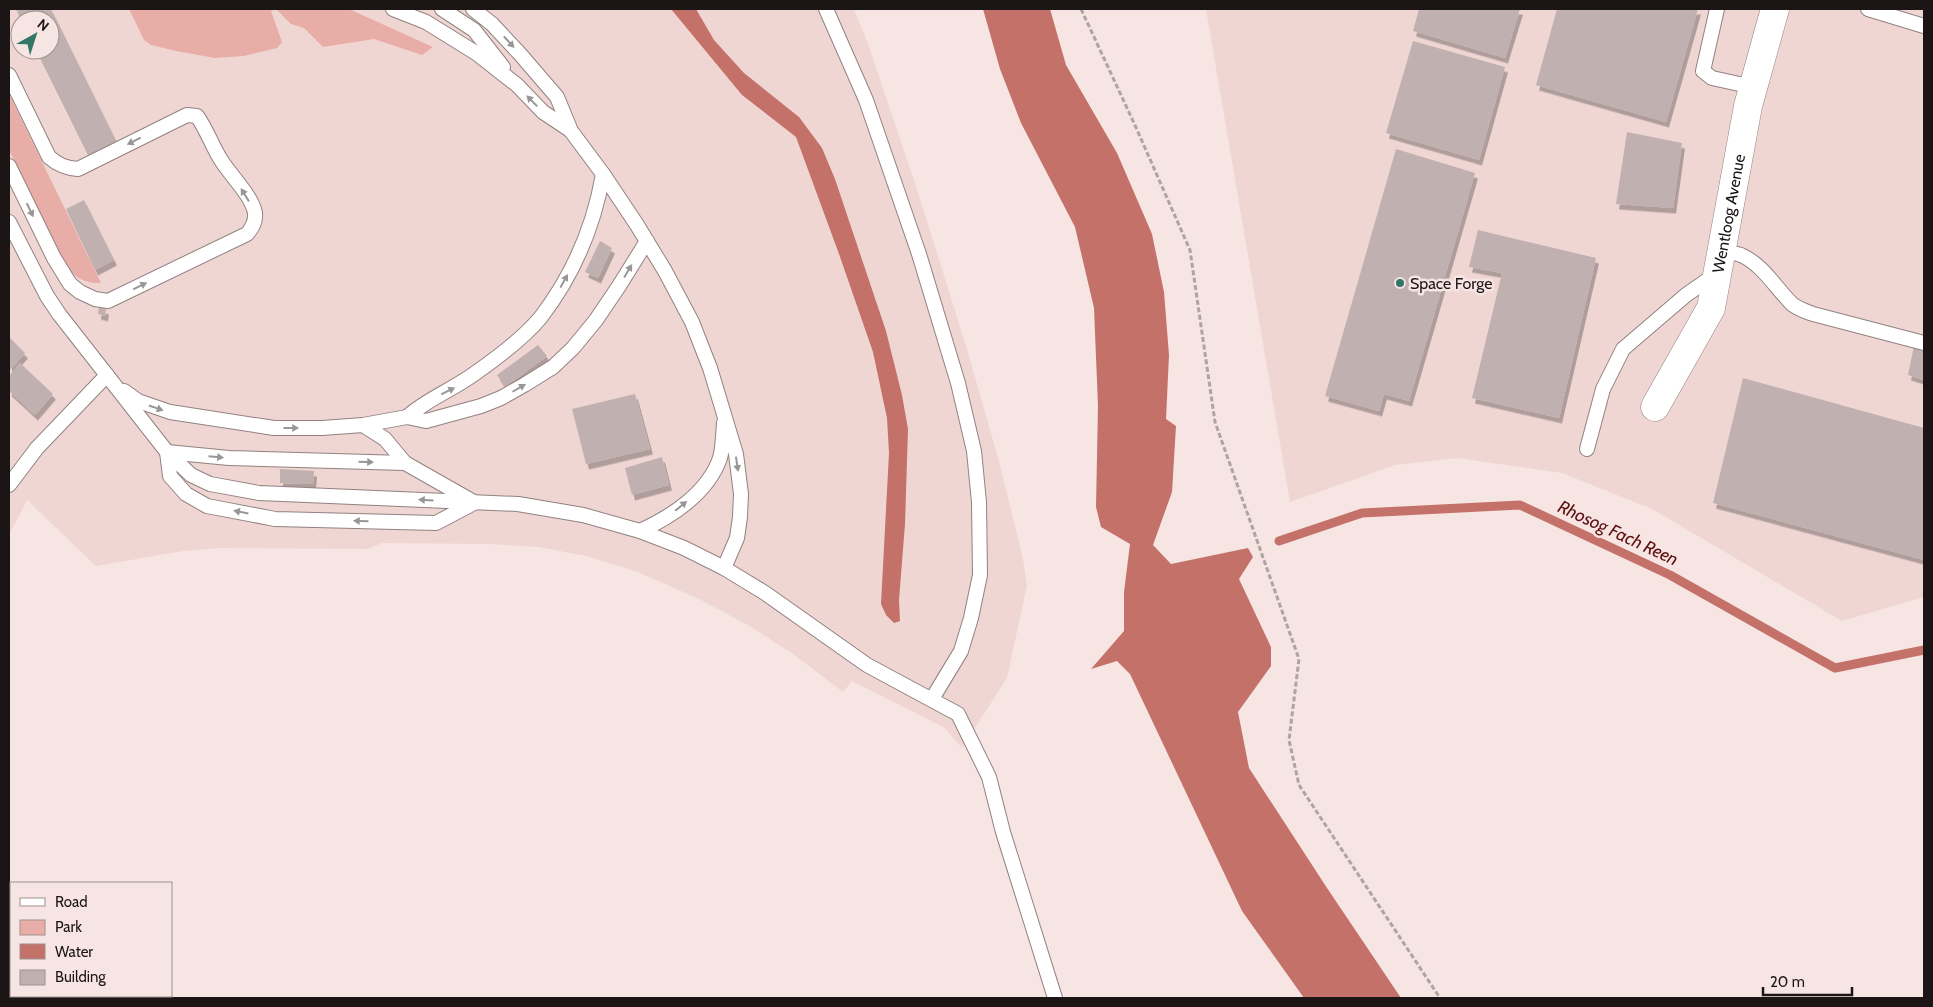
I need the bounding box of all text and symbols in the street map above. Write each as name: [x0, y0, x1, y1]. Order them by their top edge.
north arrow: [10, 10, 60, 60]
text: N: [34, 15, 53, 35]
one-way arrow: [503, 36, 515, 48]
one-way arrow: [527, 95, 539, 107]
one-way arrow: [126, 137, 141, 145]
street label: Wentloog Avenue: [1708, 152, 1749, 274]
one-way arrow: [241, 188, 250, 202]
one-way arrow: [26, 203, 34, 217]
one-way arrow: [623, 265, 632, 278]
one-way arrow: [560, 274, 569, 288]
place label: Space Forge: [1410, 274, 1492, 293]
marker: Space Forge: [1394, 277, 1406, 289]
one-way arrow: [133, 282, 148, 290]
one-way arrow: [512, 384, 525, 393]
one-way arrow: [441, 387, 455, 395]
one-way arrow: [149, 404, 164, 412]
one-way arrow: [283, 424, 299, 432]
one-way arrow: [208, 453, 224, 461]
one-way arrow: [734, 457, 742, 473]
one-way arrow: [358, 458, 374, 466]
water label: Rhosog Fach Reen: [1554, 495, 1682, 571]
one-way arrow: [418, 496, 434, 504]
one-way arrow: [675, 500, 688, 511]
one-way arrow: [232, 508, 248, 516]
one-way arrow: [353, 516, 369, 524]
legend: [10, 882, 172, 997]
text: Road: [55, 893, 88, 911]
text: Park: [55, 918, 82, 936]
text: Water: [55, 943, 93, 961]
scale bar: [1763, 964, 1852, 996]
text: Building: [55, 968, 106, 986]
text: 20 m: [1770, 973, 1805, 991]

